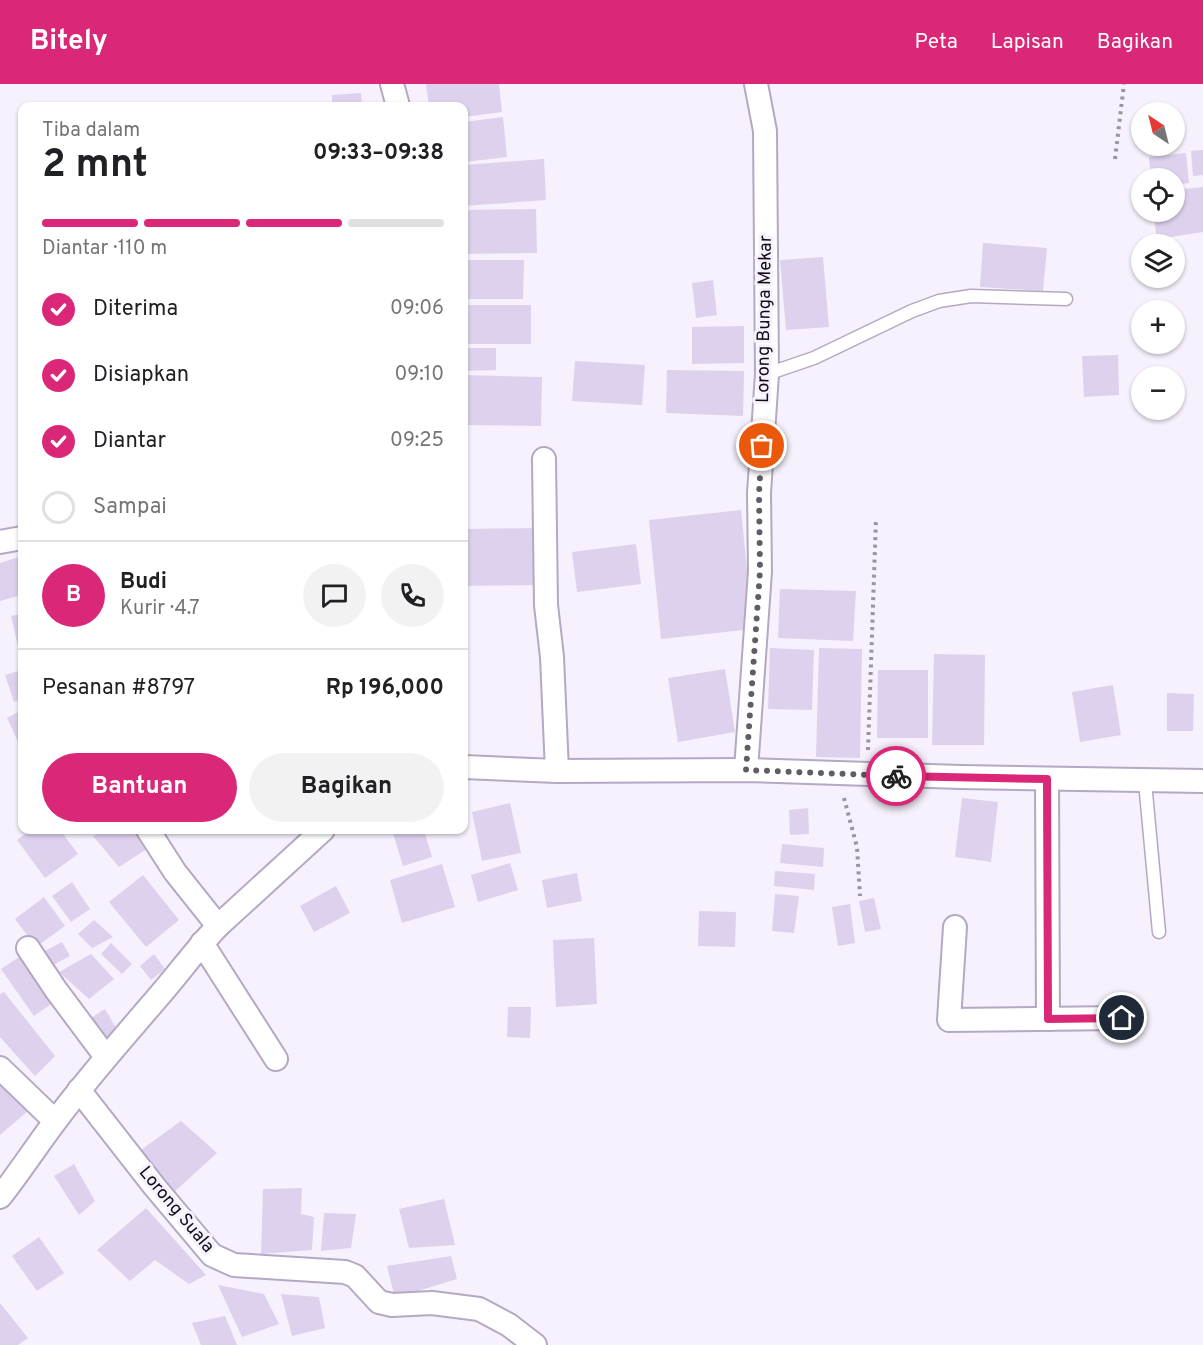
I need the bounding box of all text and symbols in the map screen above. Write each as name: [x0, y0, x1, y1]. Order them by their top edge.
text: Bitely: [30, 24, 108, 60]
text: Peta: [915, 29, 958, 56]
text: Lapisan: [991, 29, 1064, 56]
text: Bagikan: [1097, 29, 1173, 56]
north arrow: [1131, 102, 1185, 156]
map controls: [1131, 102, 1185, 420]
text: Tiba dalam: [42, 118, 140, 144]
text: 09:33–09:38: [313, 140, 444, 167]
text: 2 mnt: [42, 142, 148, 191]
button: locate: [1131, 168, 1185, 222]
button: layers: [1131, 234, 1185, 288]
street label: Lorong Bunga Mekar: [752, 235, 778, 403]
text: Diantar · 110 m: [42, 236, 167, 262]
icon: check: [42, 293, 75, 326]
text: Diterima: [93, 296, 178, 323]
text: 09:06: [390, 296, 444, 322]
button: +: [1131, 300, 1185, 354]
icon: check: [42, 359, 75, 392]
text: Disiapkan: [93, 362, 189, 389]
text: 09:10: [394, 362, 444, 388]
button: −: [1131, 366, 1185, 420]
pin: [736, 420, 787, 471]
icon: check: [42, 425, 75, 458]
text: Diantar: [93, 428, 166, 455]
text: 09:25: [390, 428, 444, 454]
icon: bag: [745, 429, 778, 462]
text: Sampai: [93, 494, 167, 521]
button: chat: [303, 564, 366, 627]
button: phone: [381, 564, 444, 627]
text: Budi: [120, 569, 167, 596]
text: B: [66, 582, 81, 609]
text: Kurir · 4.7: [120, 596, 200, 622]
text: Pesanan #8797: [42, 675, 195, 702]
text: Rp 196,000: [326, 675, 444, 702]
courier: [866, 746, 926, 806]
button: Bantuan: [42, 753, 237, 822]
button: Bagikan: [249, 753, 444, 822]
icon: bike: [880, 760, 913, 793]
pin: [1096, 992, 1147, 1043]
icon: home: [1105, 1001, 1138, 1034]
street label: Lorong Suala: [133, 1162, 219, 1258]

